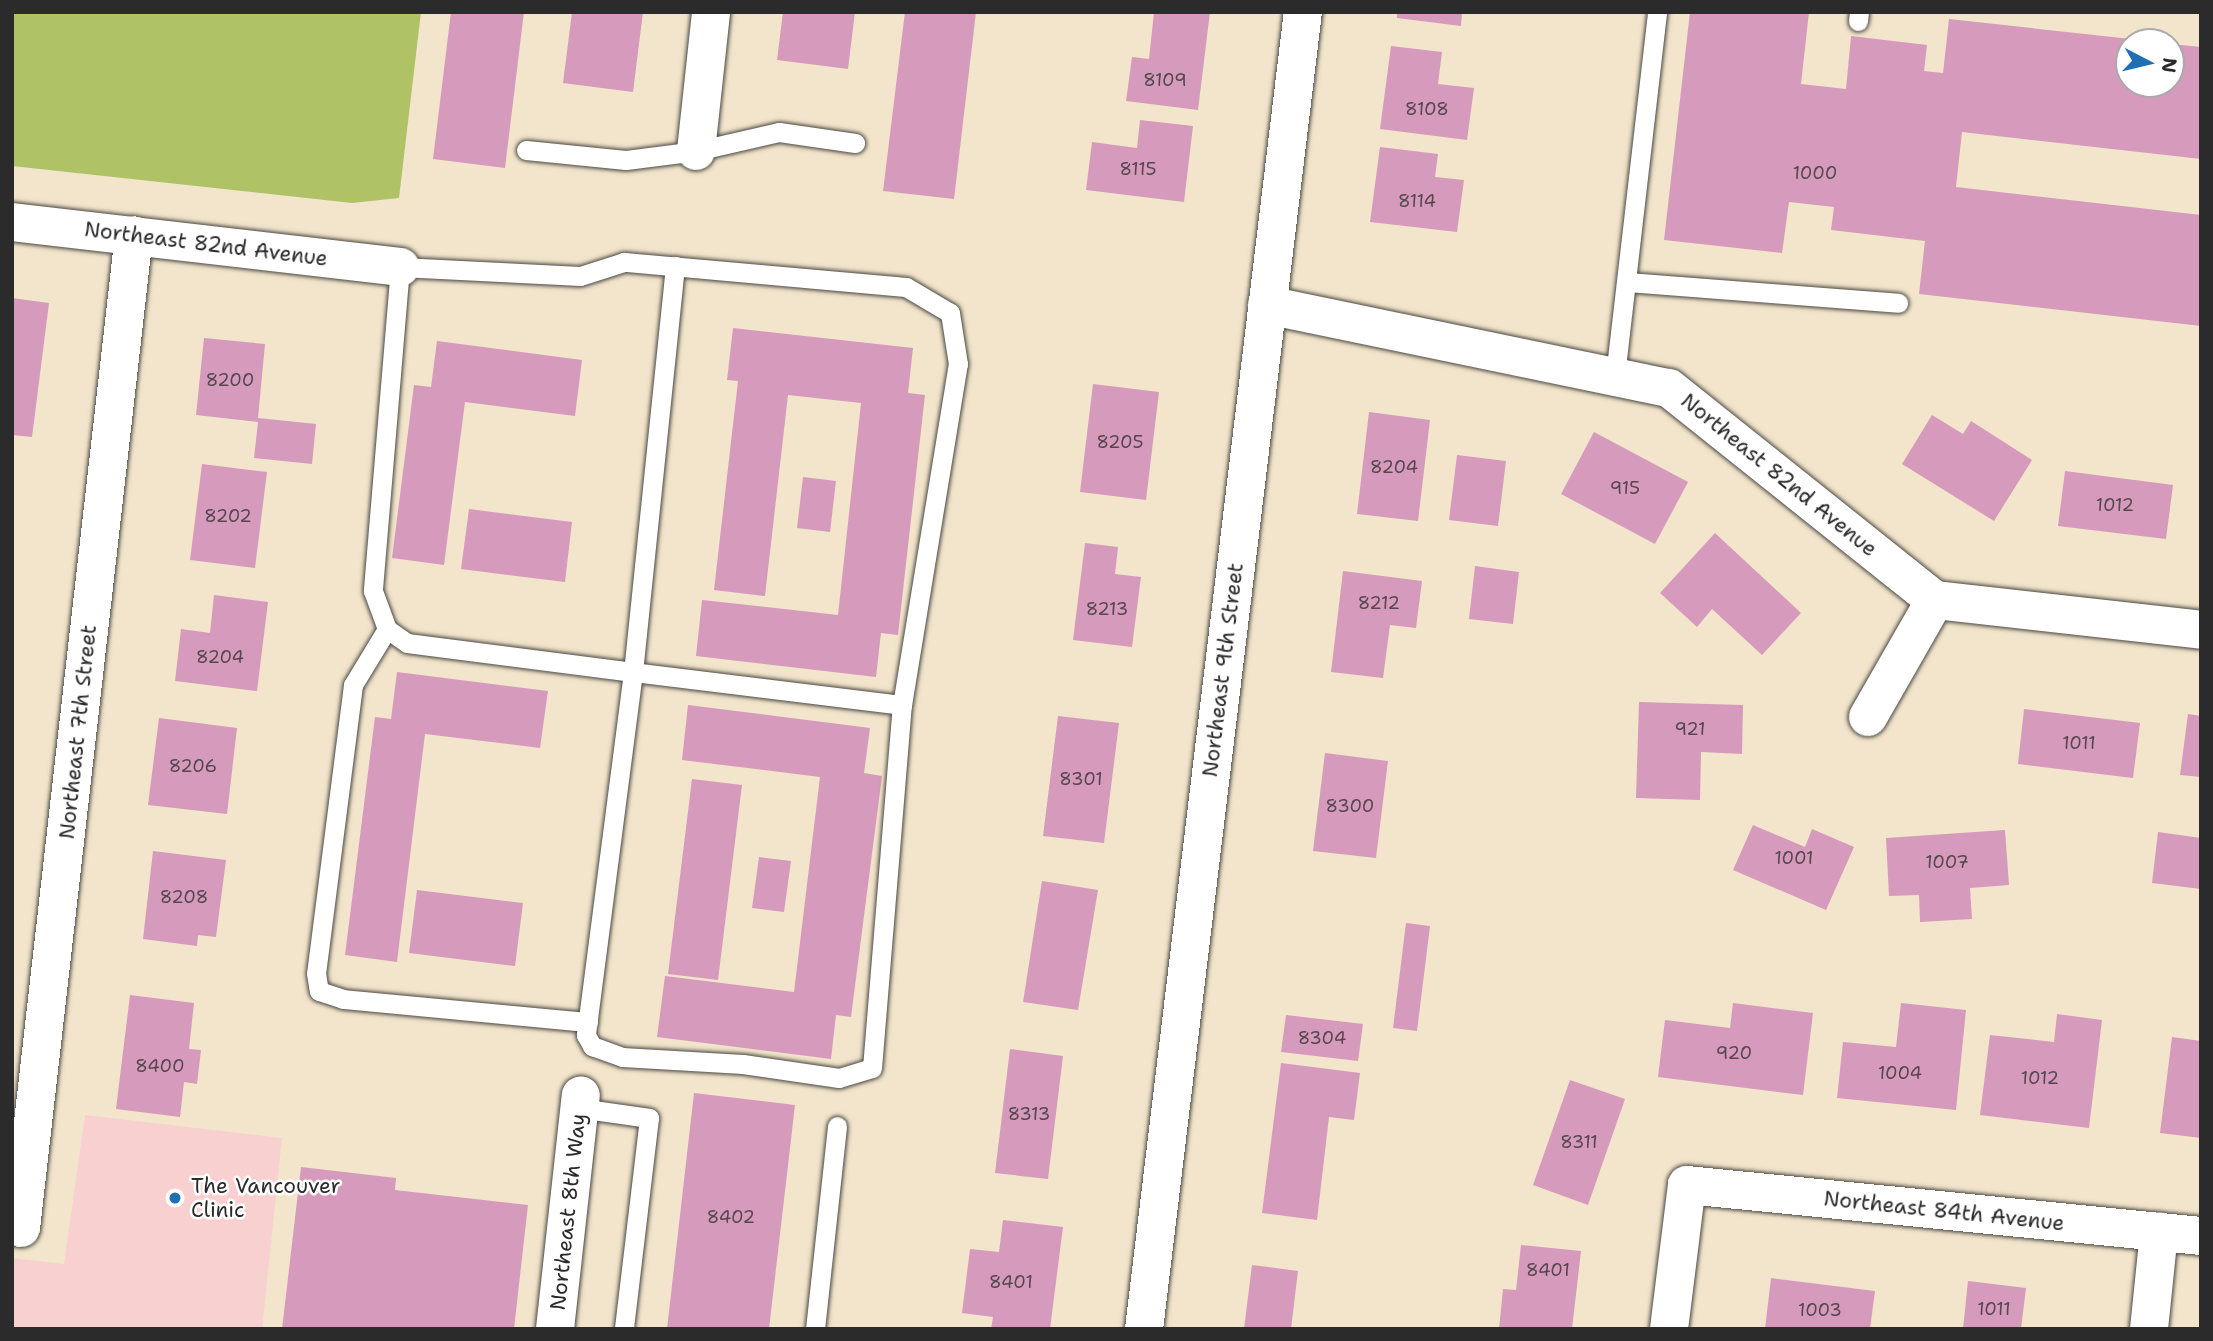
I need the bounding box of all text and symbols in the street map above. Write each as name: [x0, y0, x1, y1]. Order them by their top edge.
north arrow: [2115, 28, 2185, 98]
text: N: [2156, 56, 2183, 74]
house number: 8109: [1143, 69, 1187, 91]
house number: 8108: [1405, 98, 1449, 120]
house number: 8115: [1119, 158, 1157, 180]
house number: 1000: [1793, 162, 1837, 184]
house number: 8114: [1398, 190, 1436, 212]
street label: Northeast 82nd Avenue: [83, 217, 329, 271]
house number: 8200: [206, 369, 254, 391]
street label: Northeast 82nd Avenue: [1676, 388, 1882, 562]
house number: 8205: [1097, 431, 1143, 453]
house number: 8204: [1370, 456, 1418, 478]
house number: 915: [1610, 477, 1640, 499]
house number: 1012: [2096, 494, 2134, 516]
house number: 8202: [204, 505, 252, 527]
street label: Northeast 9th Street: [1197, 562, 1249, 778]
house number: 8212: [1358, 592, 1400, 614]
house number: 8213: [1086, 598, 1128, 620]
street label: Northeast 7th Street: [54, 624, 102, 840]
house number: 8204: [196, 646, 244, 668]
house number: 921: [1675, 718, 1705, 740]
house number: 1011: [2062, 732, 2096, 754]
house number: 8206: [169, 755, 217, 777]
house number: 8301: [1059, 768, 1103, 790]
house number: 8300: [1326, 795, 1374, 817]
house number: 1001: [1774, 847, 1814, 869]
house number: 1007: [1925, 851, 1969, 873]
house number: 8208: [160, 886, 208, 908]
house number: 8304: [1298, 1027, 1346, 1049]
house number: 920: [1716, 1042, 1752, 1064]
house number: 8400: [135, 1055, 185, 1077]
house number: 1004: [1878, 1062, 1922, 1084]
house number: 1012: [2021, 1067, 2059, 1089]
house number: 8313: [1008, 1103, 1050, 1125]
street label: Northeast 8th Way: [545, 1112, 591, 1312]
house number: 8311: [1560, 1131, 1598, 1153]
place label: The Vancouver Clinic: [191, 1173, 340, 1223]
street label: Northeast 84th Avenue: [1822, 1186, 2066, 1236]
marker: The Vancouver Clinic: [165, 1188, 185, 1208]
house number: 8402: [707, 1206, 755, 1228]
house number: 8401: [1526, 1259, 1570, 1281]
house number: 8401: [989, 1271, 1033, 1293]
house number: 1011: [1977, 1298, 2011, 1320]
house number: 1003: [1798, 1299, 1842, 1321]

